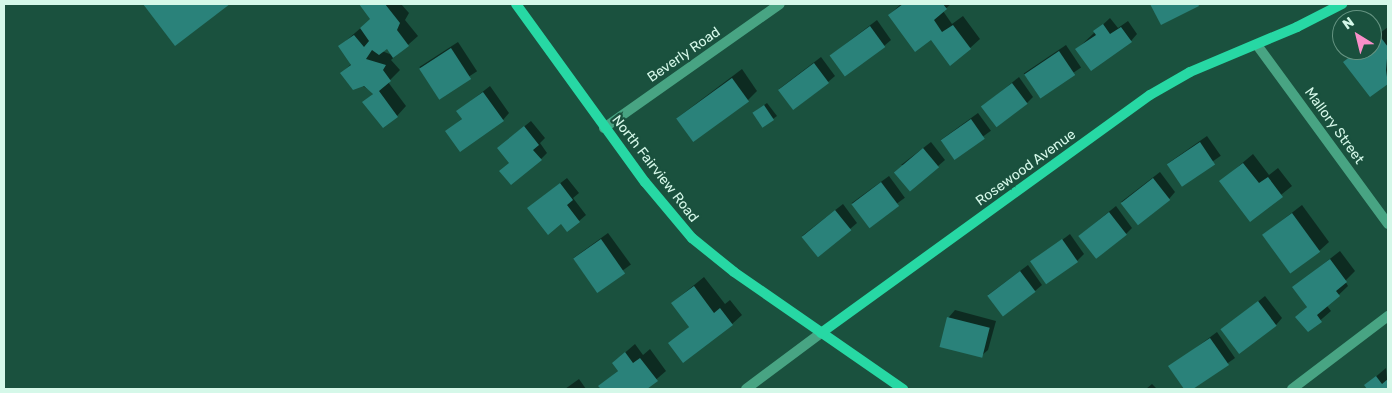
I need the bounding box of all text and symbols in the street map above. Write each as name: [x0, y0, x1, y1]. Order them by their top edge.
north arrow: [1332, 10, 1382, 60]
text: N: [1339, 13, 1358, 33]
street label: Beverly Road: [644, 24, 724, 86]
street label: Mallory Street: [1301, 84, 1367, 168]
street label: North Fairview Road: [608, 112, 702, 226]
street label: Rosewood Avenue: [973, 126, 1079, 210]

